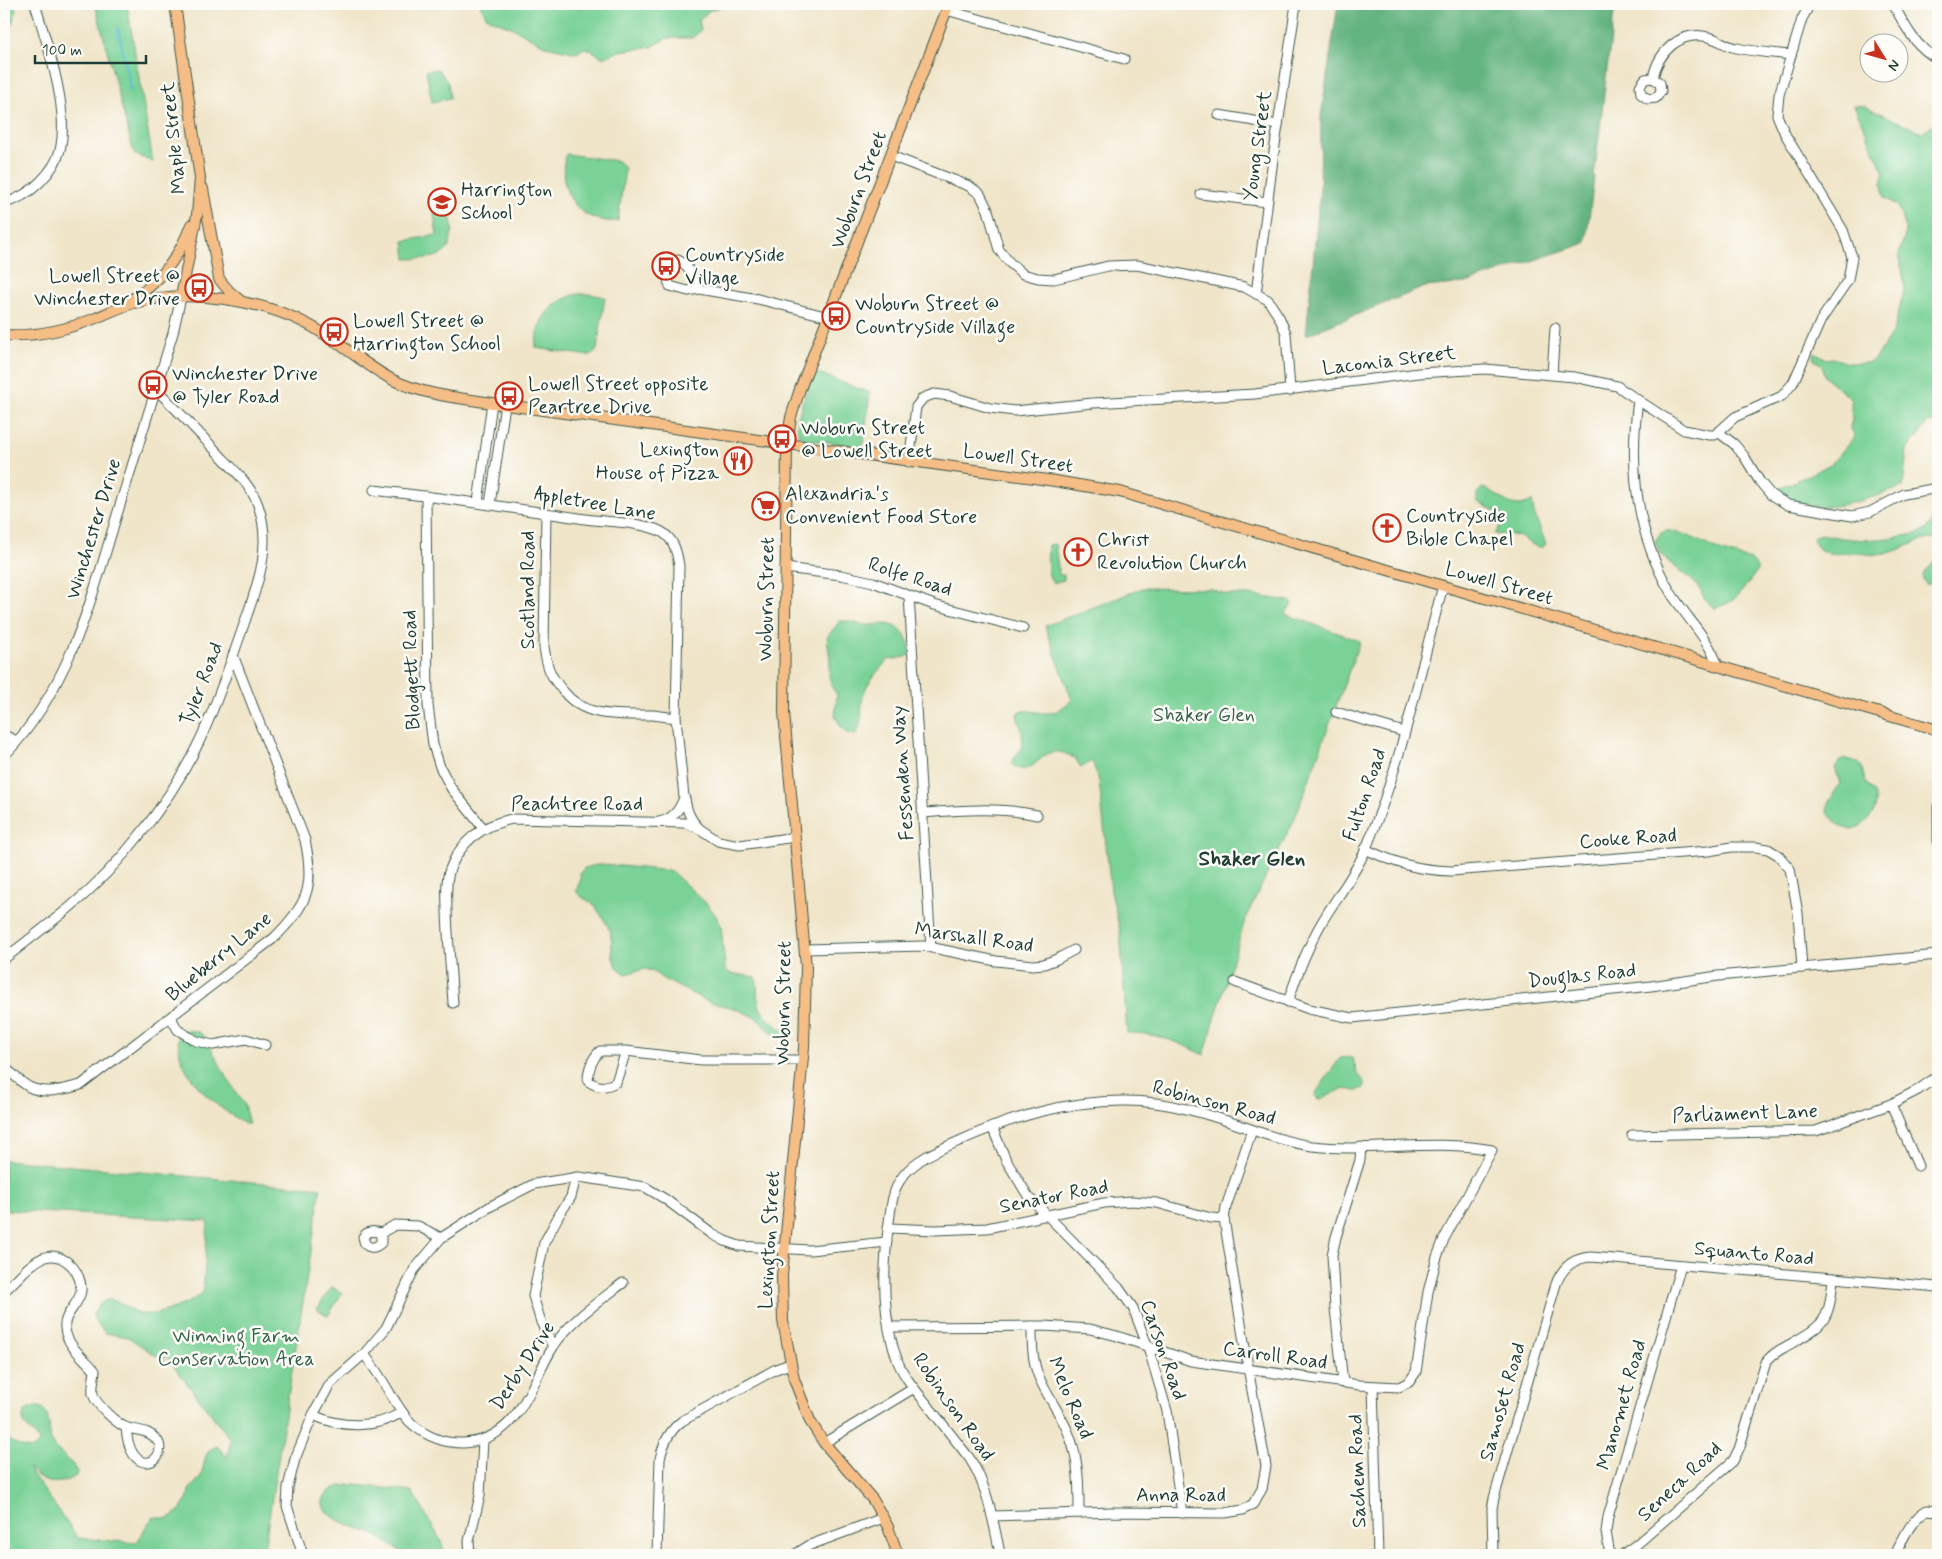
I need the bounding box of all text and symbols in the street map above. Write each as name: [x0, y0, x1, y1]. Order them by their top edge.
scale bar: [35, 32, 146, 64]
north arrow: [1860, 32, 1910, 82]
text: 100 m: [42, 41, 82, 61]
text: N: [1884, 56, 1904, 74]
street label: Maple Street: [155, 80, 193, 195]
street label: Young Street: [1237, 89, 1280, 203]
street label: Woburn Street: [824, 127, 894, 253]
place label: Harrington School: [461, 177, 552, 227]
school or university icon: Harrington School: [427, 187, 457, 217]
place label: Countryside Village: [685, 242, 785, 292]
bus stop icon: Countryside Village: [651, 251, 681, 281]
place label: Lowell Street @ Winchester Drive: [34, 263, 180, 313]
bus stop icon: Lowell Street @ Winchester Drive: [184, 273, 214, 303]
place label: Woburn Street @ Countryside Village: [855, 291, 1015, 343]
bus stop icon: Woburn Street @ Countryside Village: [821, 301, 851, 331]
place label: Lowell Street @ Harrington School: [353, 308, 501, 360]
bus stop icon: Lowell Street @ Harrington School: [319, 317, 349, 347]
street label: Laconia Street: [1321, 339, 1457, 383]
place label: Winchester Drive @ Tyler Road: [172, 361, 318, 411]
bus stop icon: Winchester Drive @ Tyler Road: [138, 370, 168, 400]
place label: Lowell Street opposite Peartree Drive: [528, 371, 709, 421]
bus stop icon: Lowell Street opposite Peartree Drive: [494, 381, 524, 411]
place label: Woburn Street @ Lowell Street: [801, 415, 932, 465]
bus stop icon: Woburn Street @ Lowell Street: [767, 424, 797, 454]
place label: Lexington House of Pizza: [596, 437, 720, 487]
street label: Lowell Street: [961, 438, 1075, 480]
restaurant icon: Lexington House of Pizza: [723, 446, 753, 476]
street label: Winchester Drive: [60, 455, 128, 603]
street label: Appletree Lane: [532, 480, 658, 529]
place label: Alexandria's Convenient Food Store: [785, 481, 977, 531]
supermarket icon: Alexandria's Convenient Food Store: [751, 491, 781, 521]
place label: Countryside Bible Chapel: [1406, 503, 1513, 553]
church icon: Countryside Bible Chapel: [1372, 513, 1402, 543]
place label: Christ Revolution Church: [1097, 527, 1247, 577]
street label: Scotland Road: [515, 531, 542, 649]
street label: Woburn Street: [752, 537, 782, 661]
church icon: Christ Revolution Church: [1063, 537, 1093, 567]
street label: Rolfe Road: [864, 551, 956, 603]
street label: Lowell Street: [1442, 556, 1556, 612]
street label: Blodgett Road: [396, 609, 428, 731]
street label: Tyler Road: [174, 638, 230, 730]
park label: Shaker Glen: [1153, 702, 1255, 729]
street label: Fessenden Way: [885, 705, 921, 841]
street label: Fulton Road: [1337, 745, 1393, 845]
street label: Peachtree Road: [511, 791, 643, 818]
street label: Cooke Road: [1578, 822, 1678, 856]
district label: Shaker Glen: [1199, 845, 1305, 873]
street label: Blueberry Lane: [160, 906, 278, 1008]
street label: Marshall Road: [913, 916, 1035, 960]
street label: Woburn Street: [769, 941, 799, 1065]
street label: Douglas Road: [1526, 957, 1638, 997]
street label: Robinson Road: [1149, 1074, 1279, 1132]
street label: Parliament Lane: [1672, 1098, 1818, 1130]
street label: Lexington Street: [753, 1170, 789, 1310]
street label: Senator Road: [997, 1173, 1111, 1221]
street label: Squanto Road: [1693, 1235, 1815, 1273]
street label: Carson Road: [1133, 1296, 1193, 1404]
street label: Derby Drive: [484, 1316, 562, 1416]
park label: Winning Farm Conservation Area: [158, 1323, 315, 1373]
street label: Carroll Road: [1221, 1335, 1329, 1377]
street label: Manomet Road: [1591, 1337, 1653, 1473]
street label: Samoset Road: [1473, 1340, 1533, 1464]
street label: Robinson Road: [906, 1348, 1000, 1466]
street label: Melo Road: [1041, 1353, 1099, 1443]
street label: Sachem Road: [1343, 1414, 1373, 1528]
street label: Seneca Road: [1632, 1436, 1728, 1528]
street label: Anna Road: [1136, 1482, 1226, 1509]

